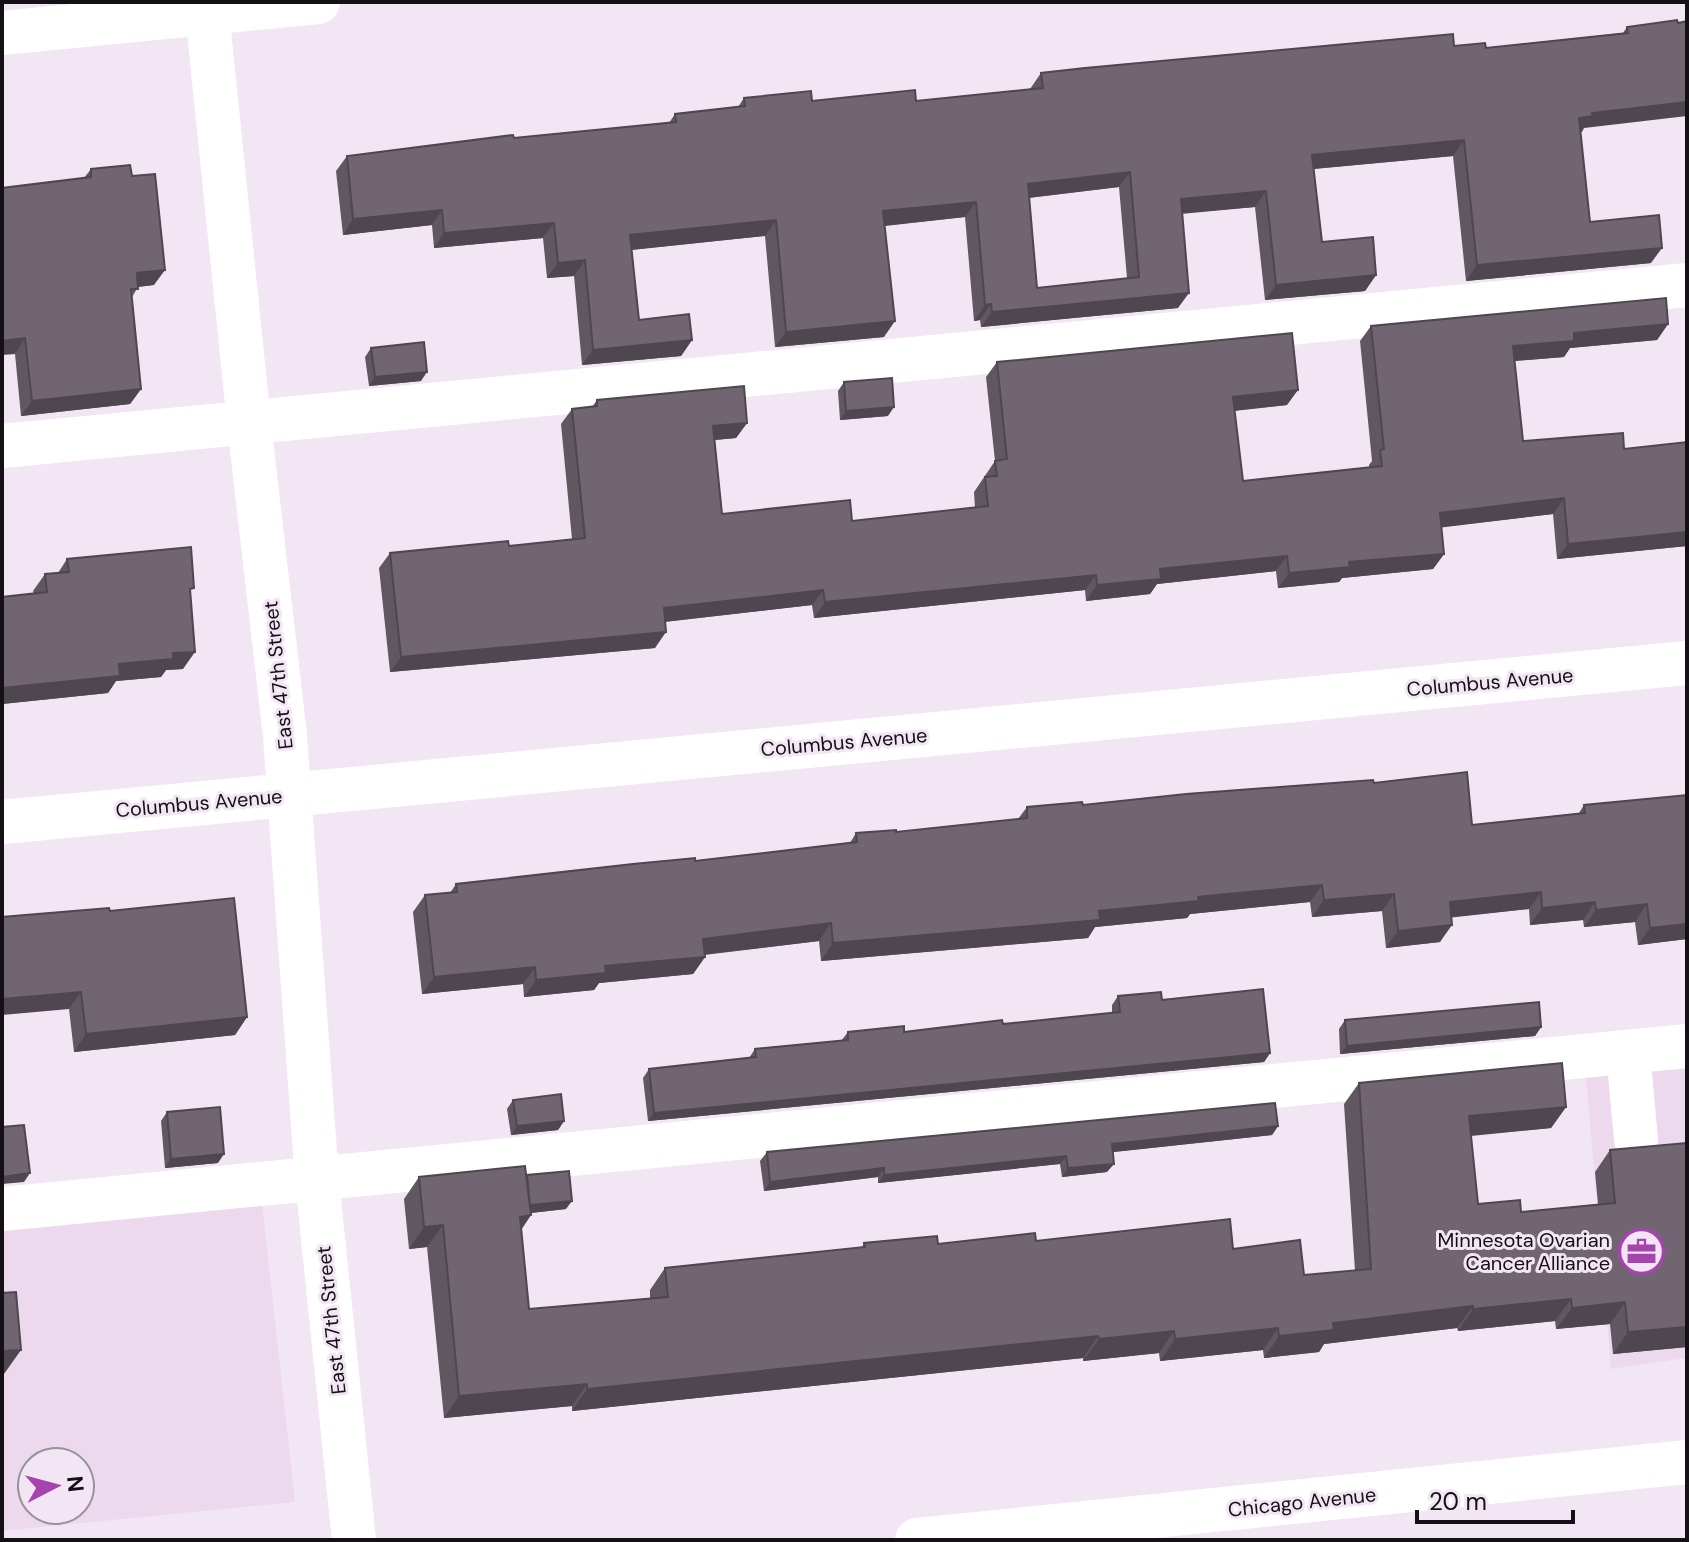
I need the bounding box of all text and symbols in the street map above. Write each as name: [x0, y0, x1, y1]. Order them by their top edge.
street label: East 47th Street: [257, 599, 299, 751]
street label: Columbus Avenue: [1406, 662, 1574, 702]
street label: Columbus Avenue: [760, 722, 928, 762]
street label: Columbus Avenue: [115, 783, 283, 823]
place label: Minnesota Ovarian Cancer Alliance: [1438, 1227, 1610, 1276]
office icon: Minnesota Ovarian Cancer Alliance: [1617, 1227, 1665, 1275]
street label: East 47th Street: [310, 1244, 352, 1396]
north arrow: [16, 1446, 96, 1526]
text: N: [60, 1474, 91, 1493]
scale bar: [1417, 1474, 1573, 1524]
street label: Chicago Avenue: [1227, 1481, 1377, 1523]
text: 20 m: [1429, 1486, 1487, 1517]

